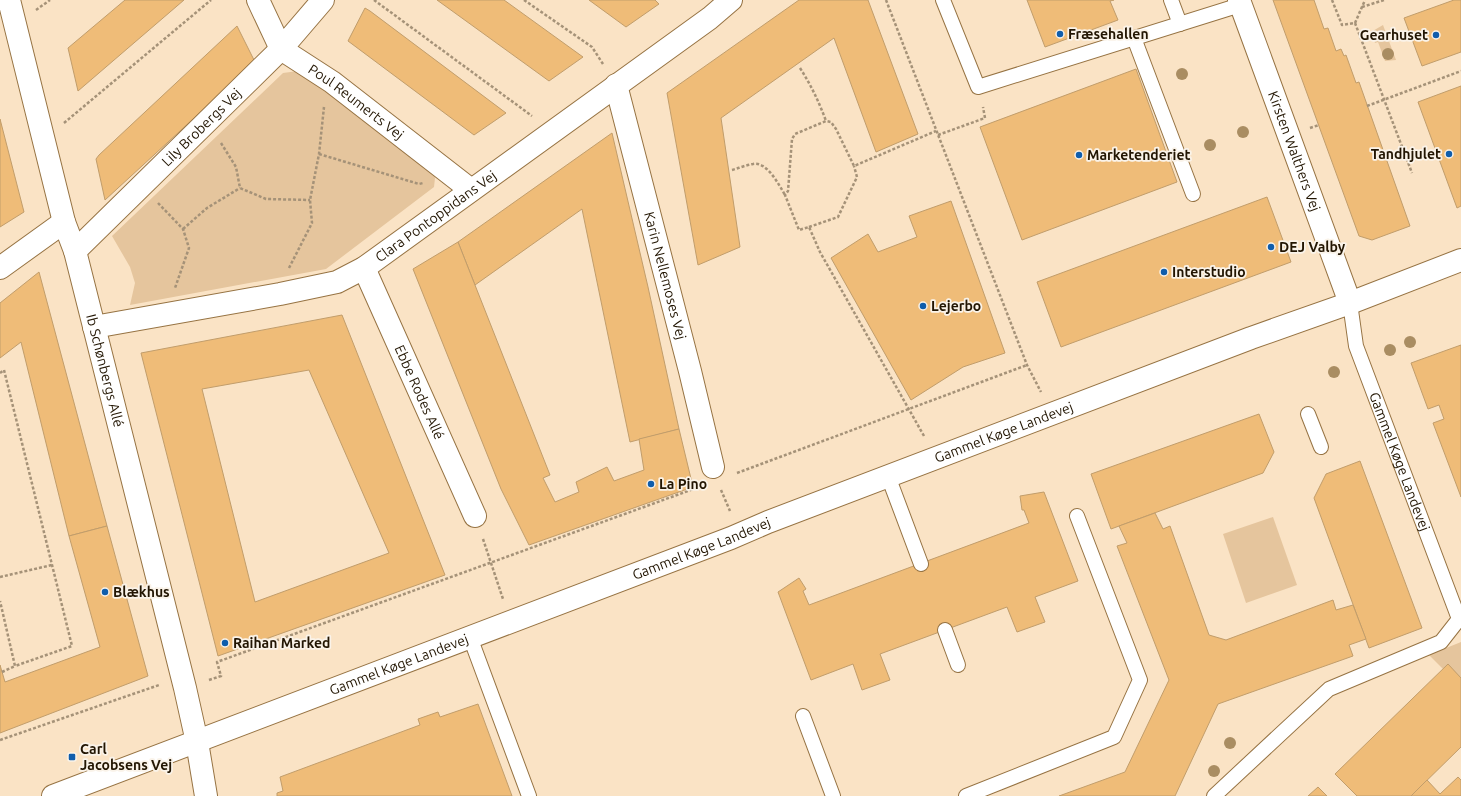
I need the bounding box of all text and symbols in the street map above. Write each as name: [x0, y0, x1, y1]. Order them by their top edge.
place label: Fræsehallen: [1068, 26, 1149, 42]
place label: Gearhuset: [1360, 27, 1428, 43]
marker: Fræsehallen: [1055, 29, 1065, 39]
marker: Gearhuset: [1431, 30, 1441, 40]
street label: Poul Reumerts Vej: [305, 61, 407, 143]
street label: Lily Brobergs Vej: [158, 85, 244, 169]
street label: Kirsten Walthers Vej: [1265, 89, 1324, 214]
place label: Tandhjulet: [1371, 146, 1441, 162]
place label: Marketenderiet: [1087, 147, 1191, 163]
marker: Tandhjulet: [1444, 149, 1454, 159]
marker: Marketenderiet: [1074, 150, 1084, 160]
street label: Clara Pontoppidans Vej: [372, 167, 499, 265]
street label: Karin Nellemoses Vej: [641, 210, 690, 341]
place label: DEJ Valby: [1279, 239, 1346, 255]
marker: DEJ Valby: [1266, 242, 1276, 252]
place label: Interstudio: [1172, 264, 1246, 280]
marker: Interstudio: [1159, 267, 1169, 277]
place label: Lejerbo: [931, 298, 981, 314]
marker: Lejerbo: [918, 301, 928, 311]
street label: Ib Schønbergs Allé: [83, 312, 127, 429]
street label: Ebbe Rodes Allé: [392, 343, 448, 442]
street label: Gammel Køge Landevej: [1366, 390, 1433, 533]
street label: Gammel Køge Landevej: [932, 399, 1075, 466]
place label: La Pino: [659, 476, 707, 492]
marker: La Pino: [646, 479, 656, 489]
street label: Gammel Køge Landevej: [630, 514, 773, 583]
place label: Blækhus: [113, 584, 170, 600]
marker: Blækhus: [100, 587, 110, 597]
street label: Gammel Køge Landevej: [327, 631, 470, 698]
place label: Raihan Marked: [233, 635, 330, 651]
marker: Raihan Marked: [220, 638, 230, 648]
place label: Carl Jacobsens Vej: [80, 741, 172, 773]
marker: Carl Jacobsens Vej: [67, 752, 77, 762]

